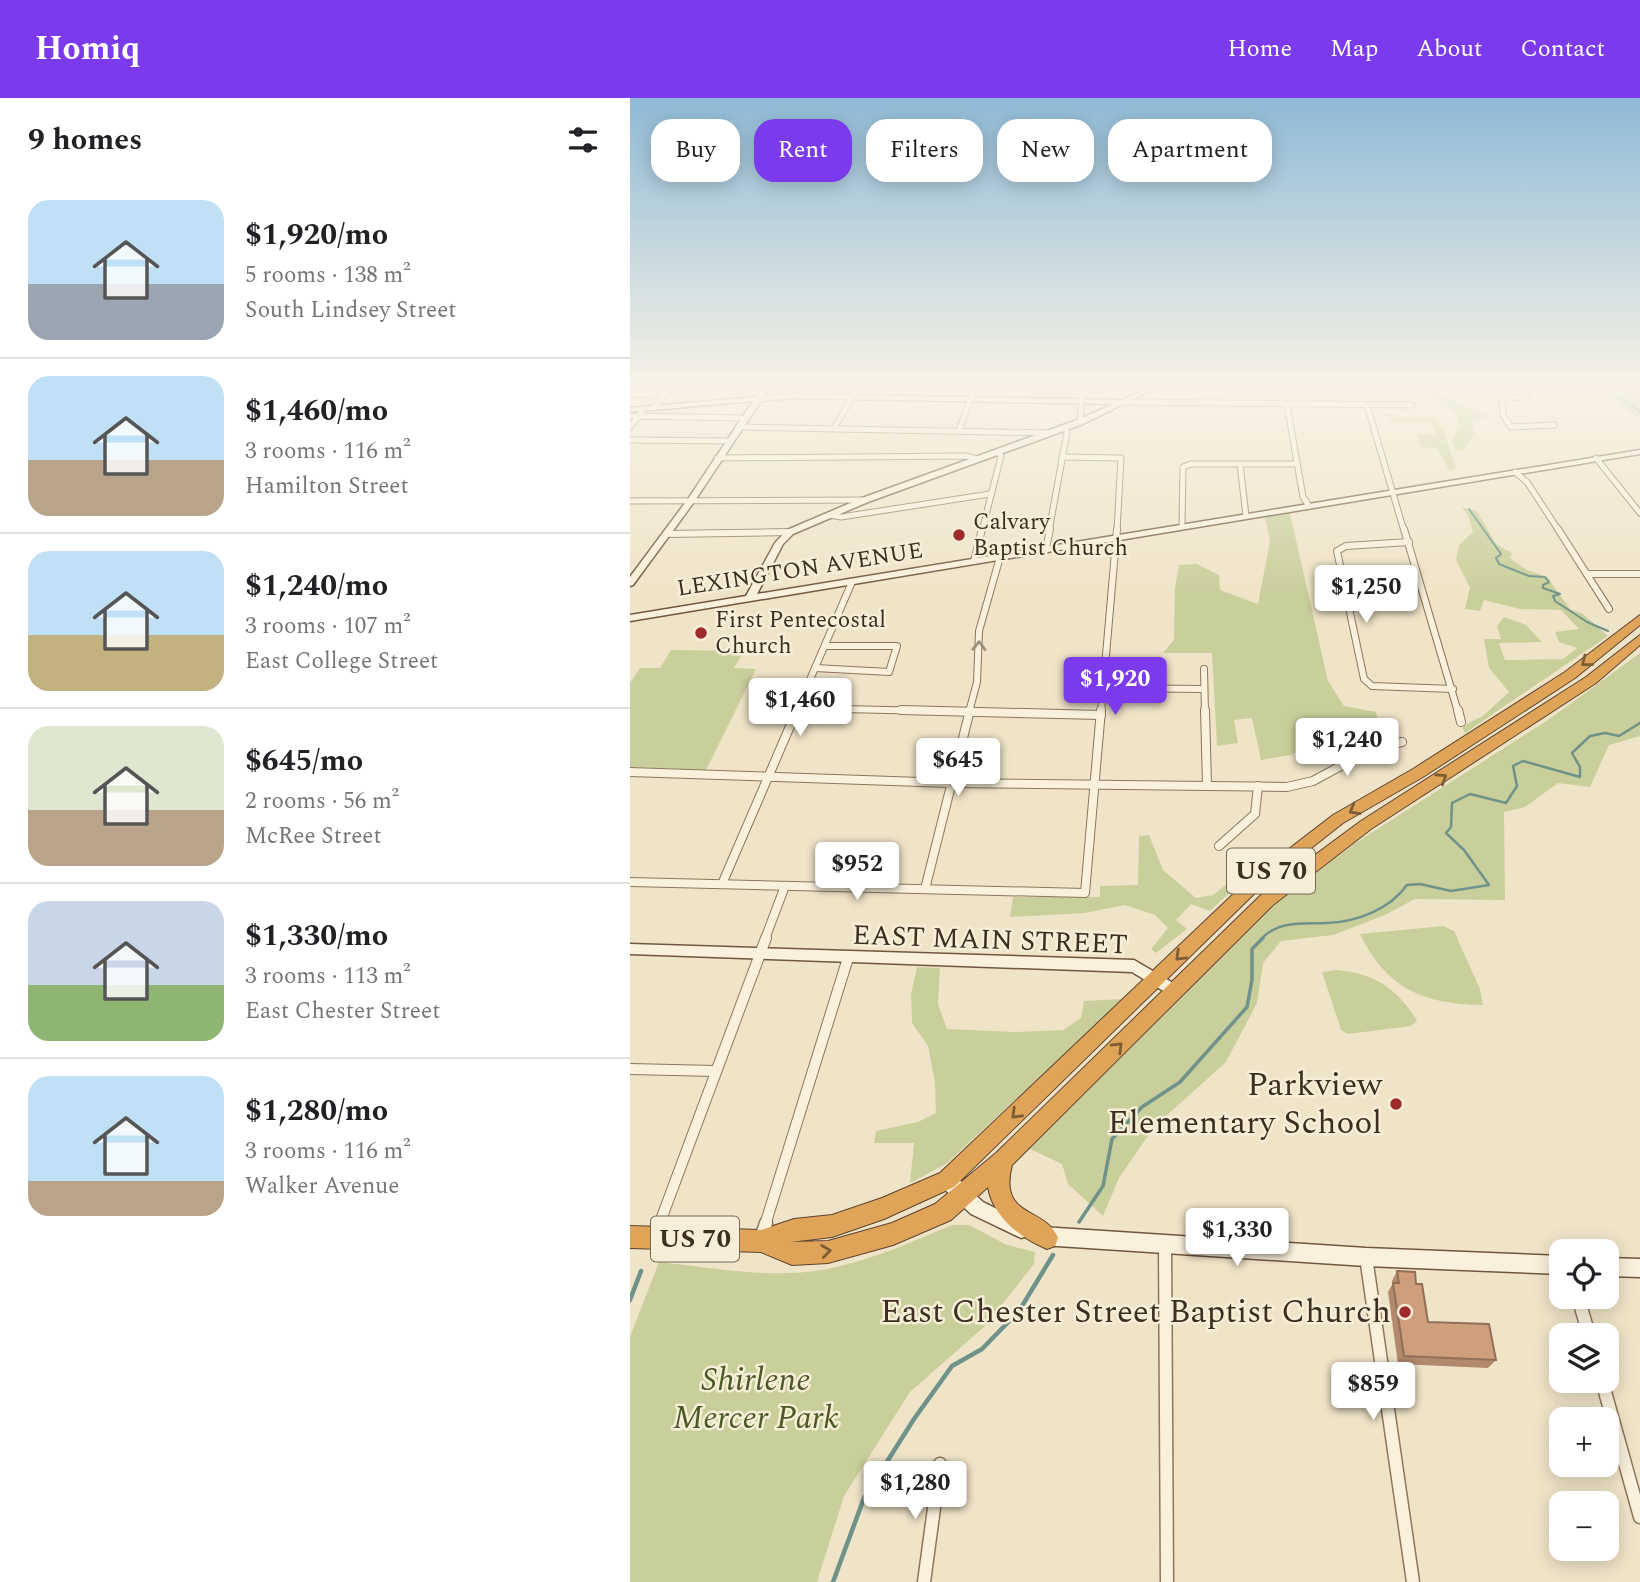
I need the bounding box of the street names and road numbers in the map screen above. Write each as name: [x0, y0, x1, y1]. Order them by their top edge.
street label: LEXINGTON AVENUE: [675, 533, 925, 607]
road number: US 70: [1227, 848, 1315, 894]
street label: EAST MAIN STREET: [851, 914, 1129, 966]
road number: US 70: [651, 1216, 739, 1262]

